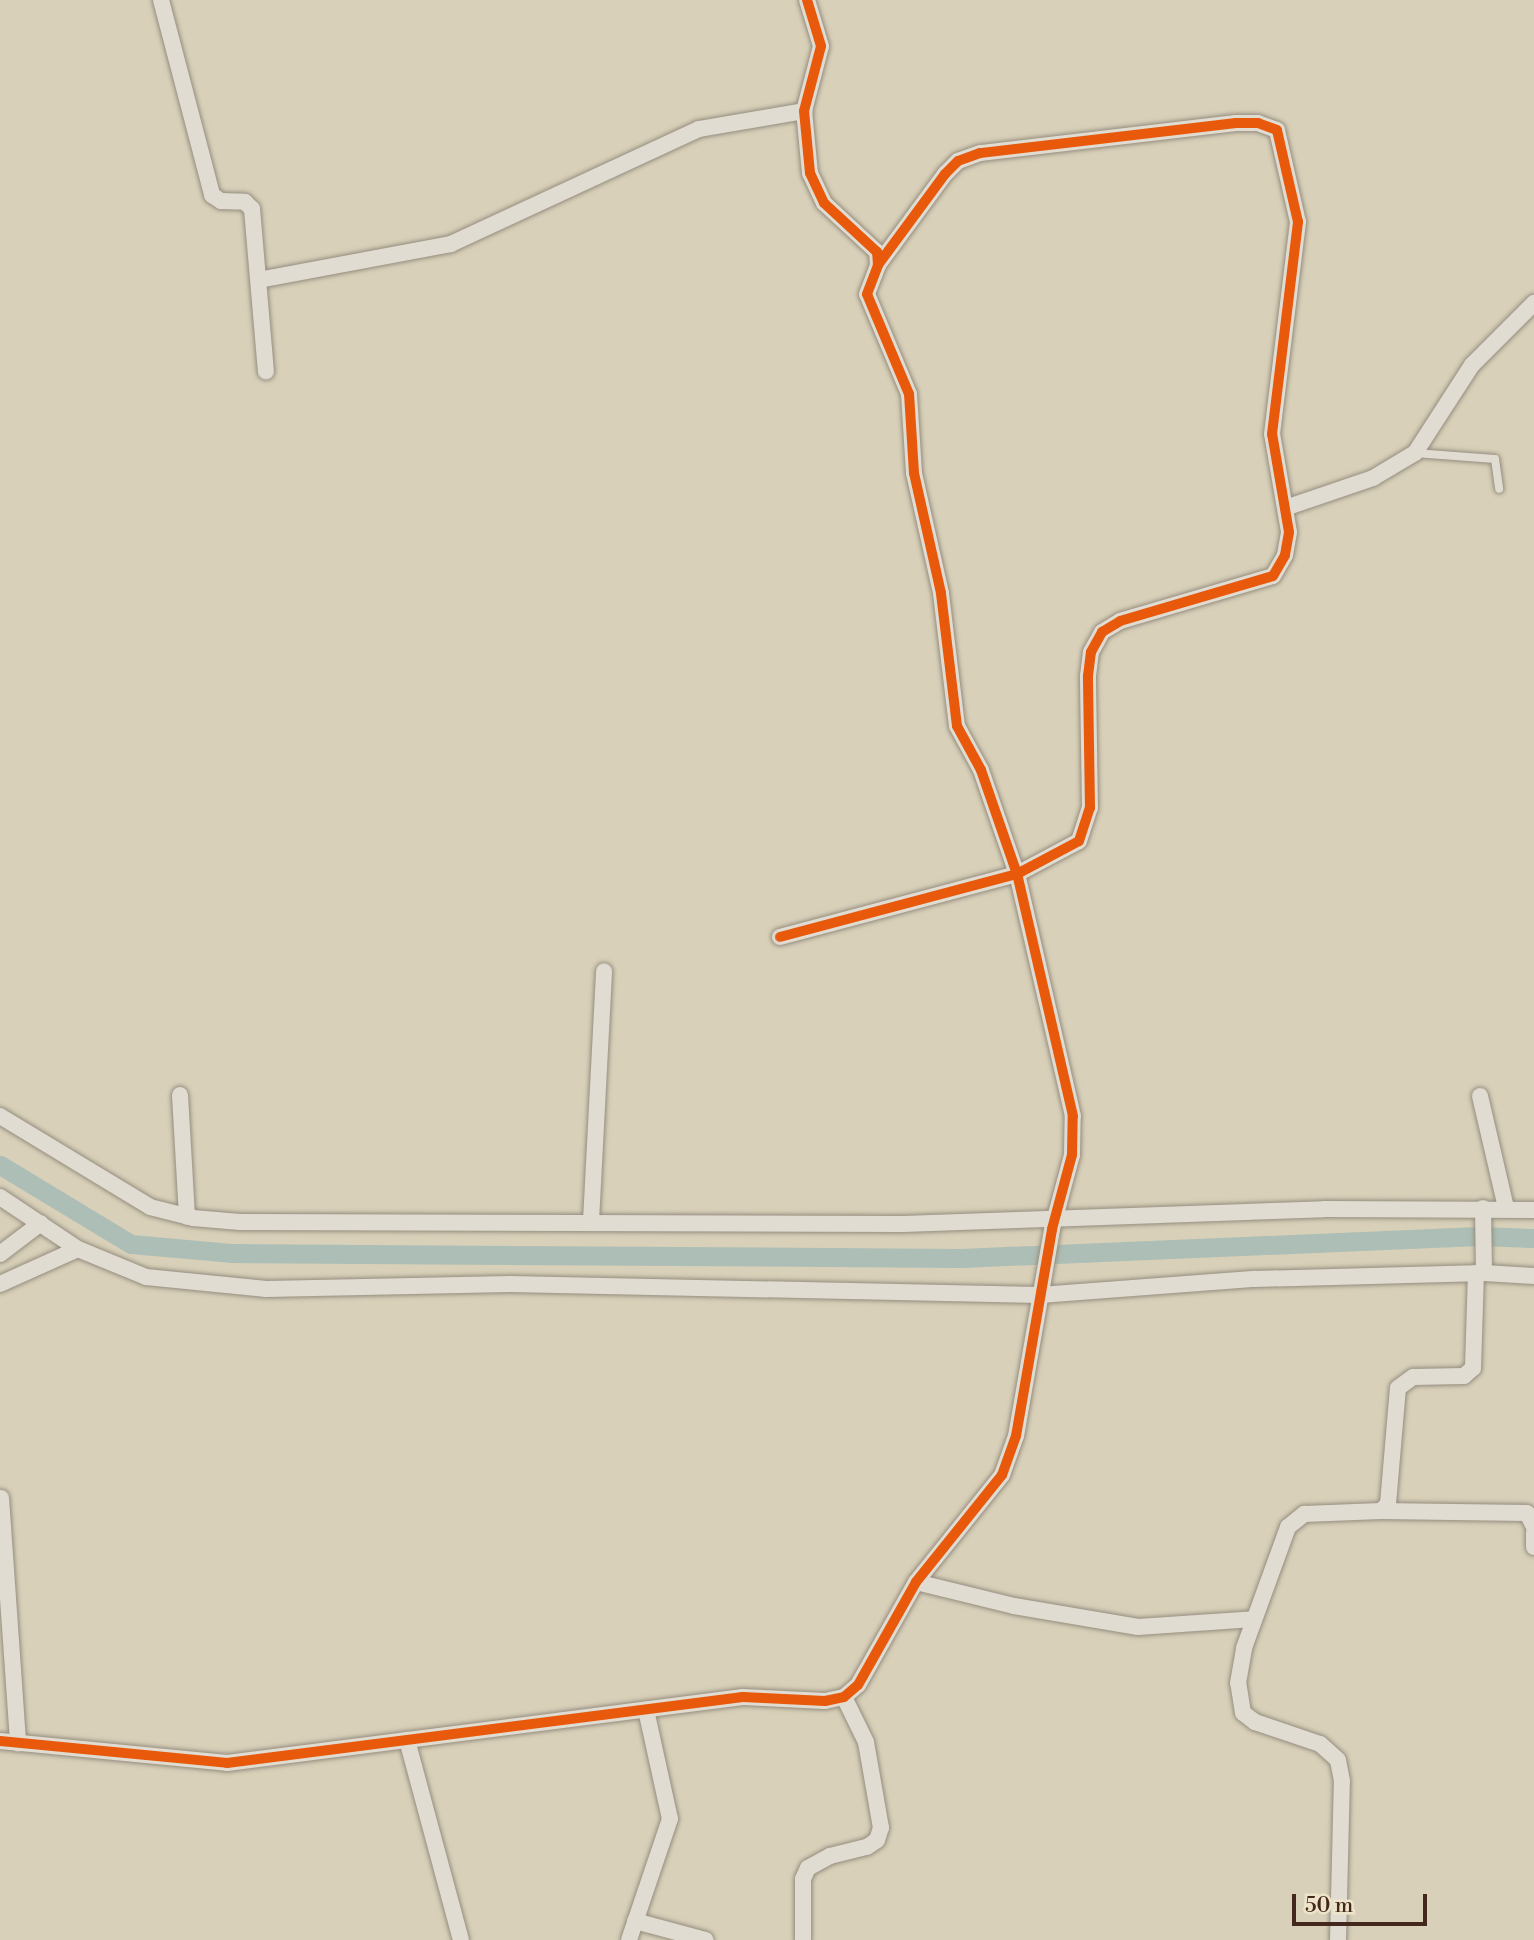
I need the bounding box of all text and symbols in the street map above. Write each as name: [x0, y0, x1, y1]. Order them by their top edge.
scale bar: [1296, 1881, 1431, 1925]
text: 50 m: [1305, 1893, 1353, 1919]

